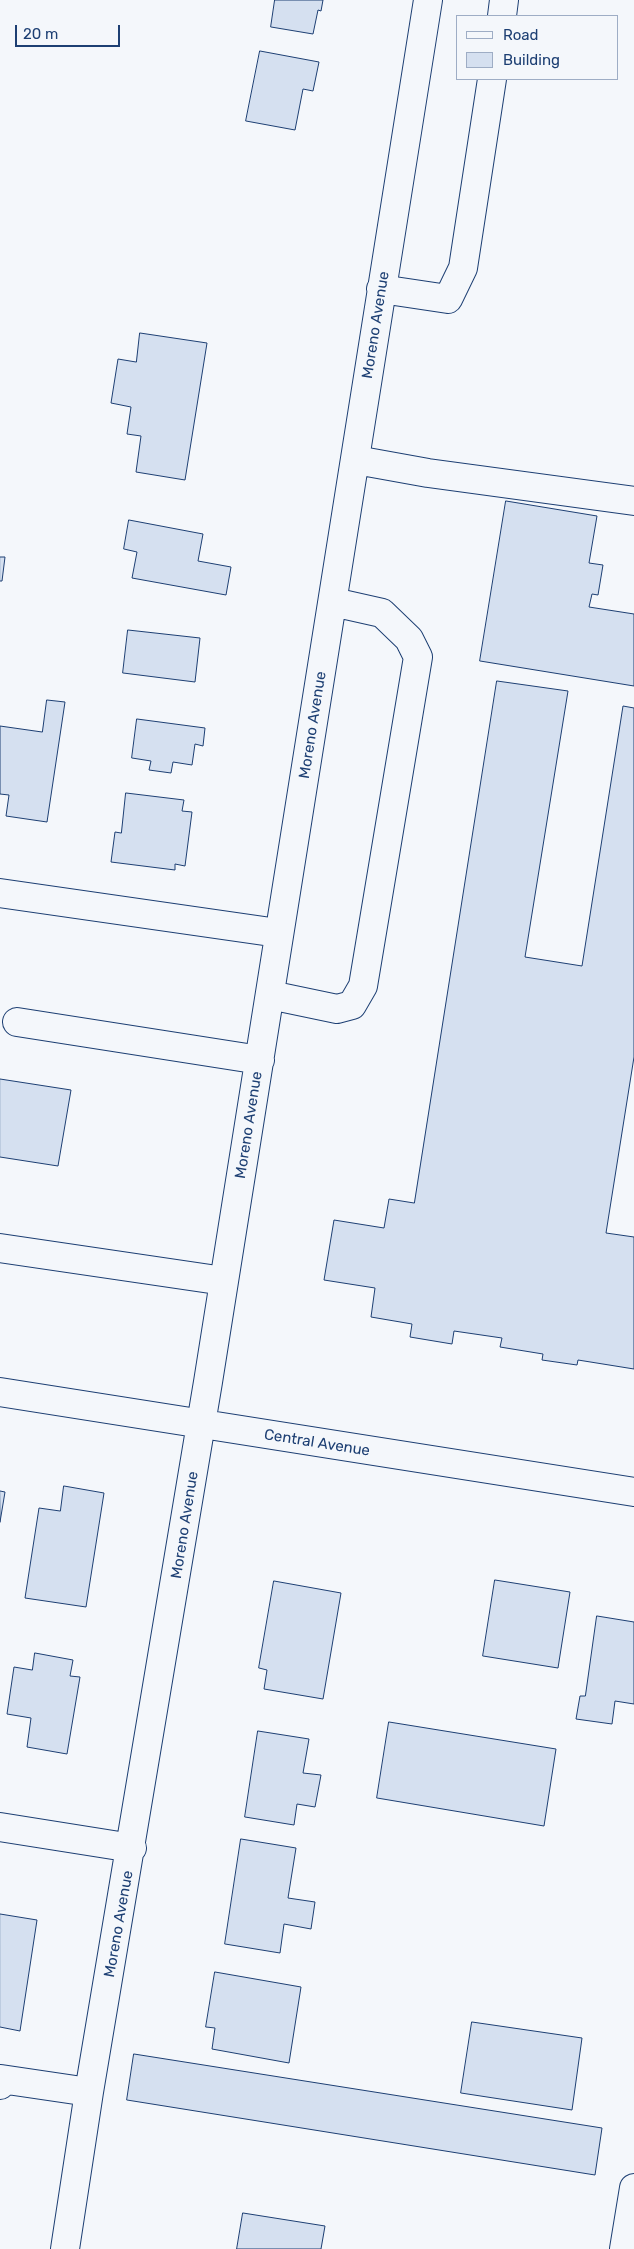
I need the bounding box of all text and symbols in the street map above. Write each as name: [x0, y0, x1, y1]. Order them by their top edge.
scale bar: [18, 15, 122, 47]
legend: [456, 15, 619, 80]
text: 20 m: [23, 25, 58, 43]
text: Road: [503, 26, 539, 44]
text: Building: [503, 51, 560, 69]
street label: Moreno Avenue: [359, 270, 393, 380]
street label: Moreno Avenue: [296, 670, 330, 780]
street label: Moreno Avenue: [232, 1070, 266, 1180]
street label: Central Avenue: [263, 1426, 371, 1460]
street label: Moreno Avenue: [168, 1470, 202, 1580]
street label: Moreno Avenue: [101, 1869, 137, 1979]

